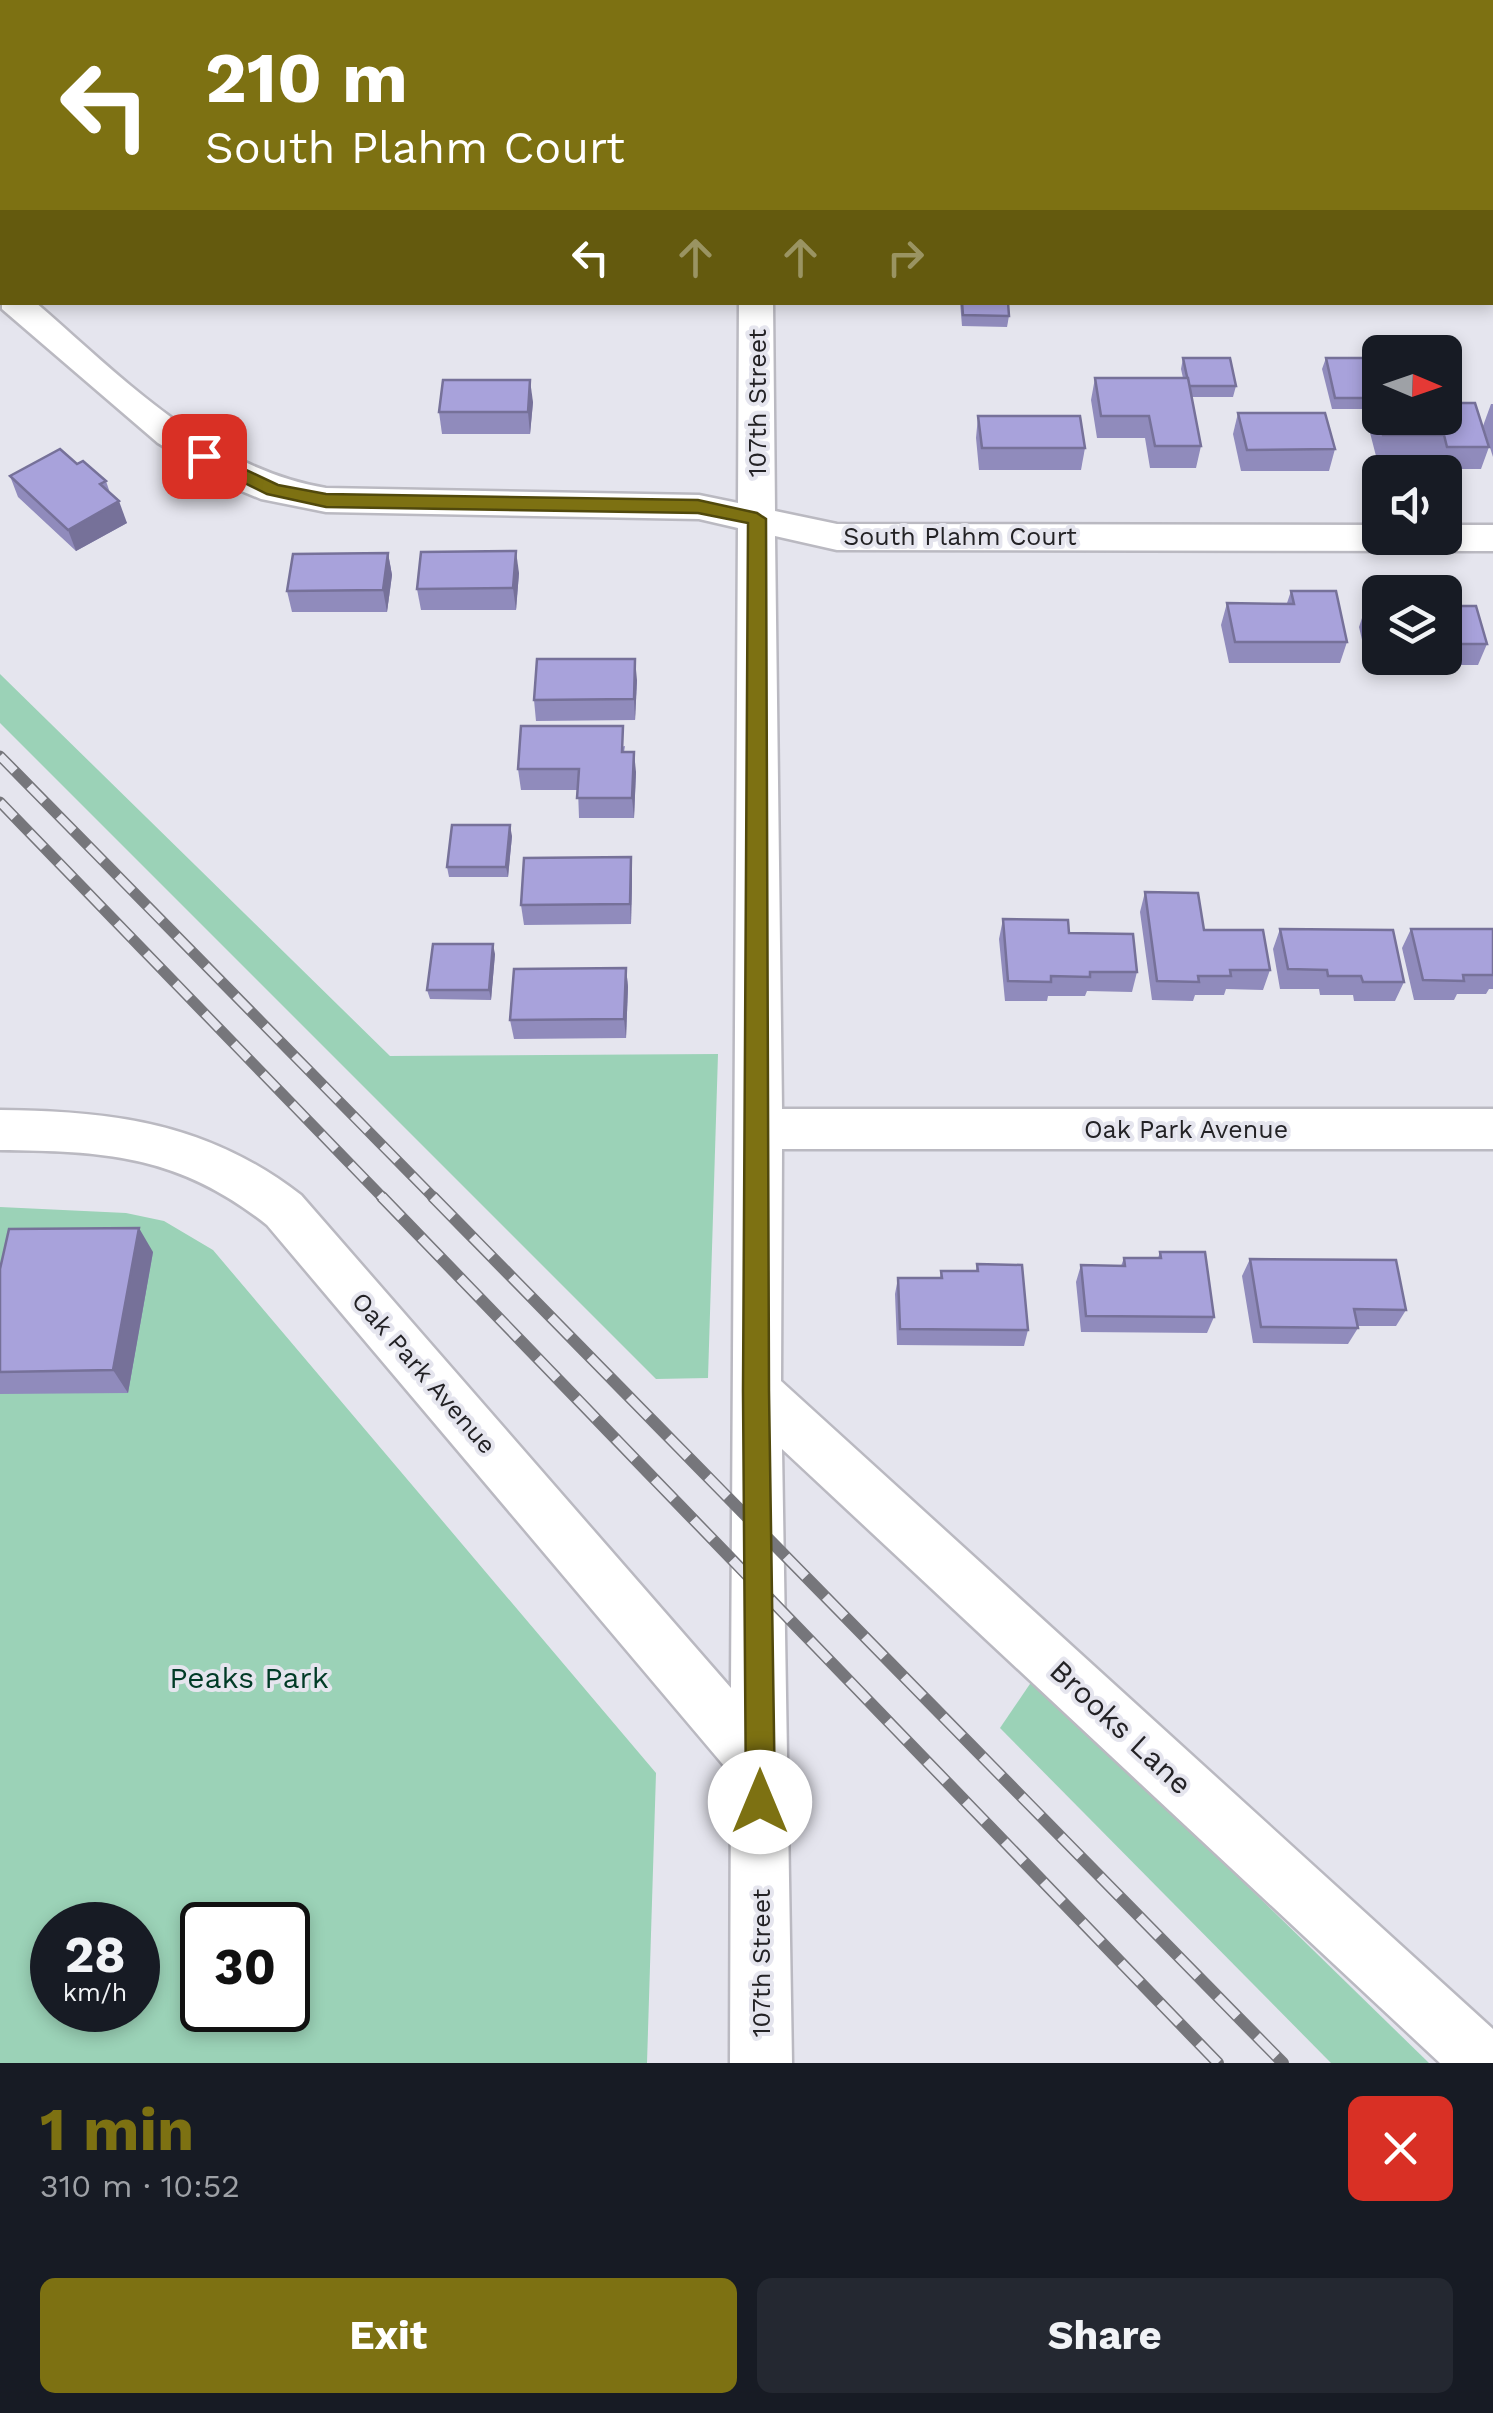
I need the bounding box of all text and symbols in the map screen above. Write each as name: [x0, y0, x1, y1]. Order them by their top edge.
text: 210 m: [205, 37, 408, 119]
icon: left: [40, 40, 170, 170]
text: South Plahm Court: [205, 121, 625, 174]
icon: left: [563, 230, 618, 285]
icon: ahead: [668, 230, 723, 285]
icon: ahead: [773, 230, 828, 285]
icon: right: [878, 230, 933, 285]
street label: 107th Street: [743, 328, 772, 477]
north arrow: [1362, 335, 1462, 435]
map controls: [1362, 335, 1462, 675]
pin: [162, 414, 247, 499]
icon: arrive: [177, 429, 232, 484]
button: sound: [1362, 455, 1462, 555]
street label: South Plahm Court: [843, 522, 1077, 551]
button: layers: [1362, 575, 1462, 675]
street label: Oak Park Avenue: [1084, 1115, 1288, 1144]
street label: Oak Park Avenue: [346, 1286, 502, 1460]
street label: Brooks Lane: [1043, 1653, 1199, 1801]
park label: Peaks Park: [169, 1660, 329, 1695]
position arrow: [708, 1750, 812, 1854]
street label: 107th Street: [747, 1888, 776, 2037]
speed limit sign: 30: [180, 1902, 310, 2032]
text: 28: [64, 1925, 126, 1984]
text: km/h: [63, 1978, 127, 2007]
text: 1 min: [40, 2094, 194, 2165]
button: close: [1348, 2096, 1453, 2201]
text: 310 m · 10:52: [40, 2167, 240, 2205]
button: Exit: [40, 2278, 737, 2393]
button: Share: [757, 2278, 1453, 2393]

